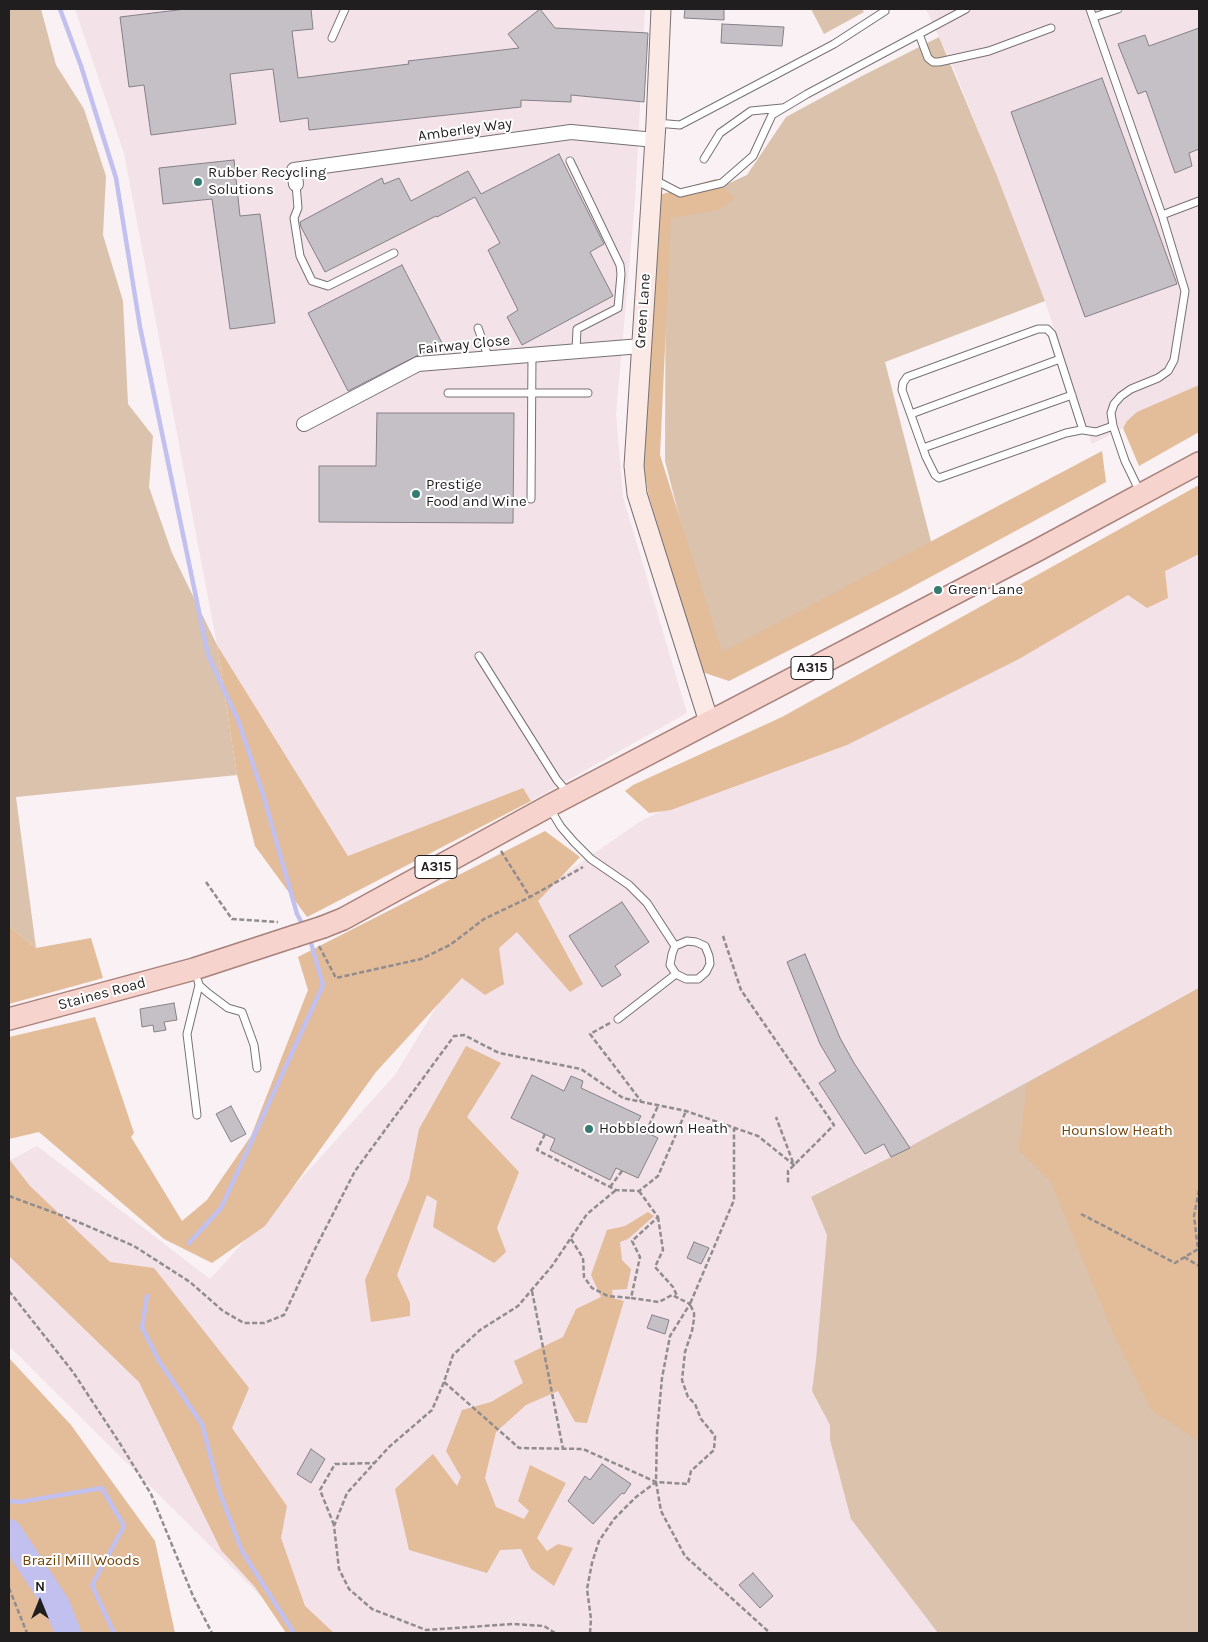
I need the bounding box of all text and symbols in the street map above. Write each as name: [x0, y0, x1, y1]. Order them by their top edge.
street label: Amberley Way: [417, 114, 513, 146]
place label: Rubber Recycling Solutions: [208, 164, 326, 199]
marker: Rubber Recycling Solutions: [192, 176, 204, 188]
street label: Green Lane: [631, 273, 655, 349]
street label: Fairway Close: [417, 331, 511, 359]
place label: Prestige Food and Wine: [426, 476, 527, 511]
marker: Prestige Food and Wine: [410, 488, 422, 500]
place label: Green Lane: [948, 581, 1023, 599]
marker: Green Lane: [932, 584, 944, 596]
road number: A315: [791, 656, 833, 680]
road number: A315: [415, 856, 457, 879]
street label: Staines Road: [56, 974, 148, 1014]
place label: Hobbledown Heath: [599, 1120, 728, 1138]
park label: Hounslow Heath: [1061, 1122, 1173, 1140]
marker: Hobbledown Heath: [583, 1123, 595, 1135]
park label: Brazil Mill Woods: [22, 1552, 140, 1570]
north arrow: [15, 1577, 65, 1627]
text: N: [35, 1578, 45, 1595]

